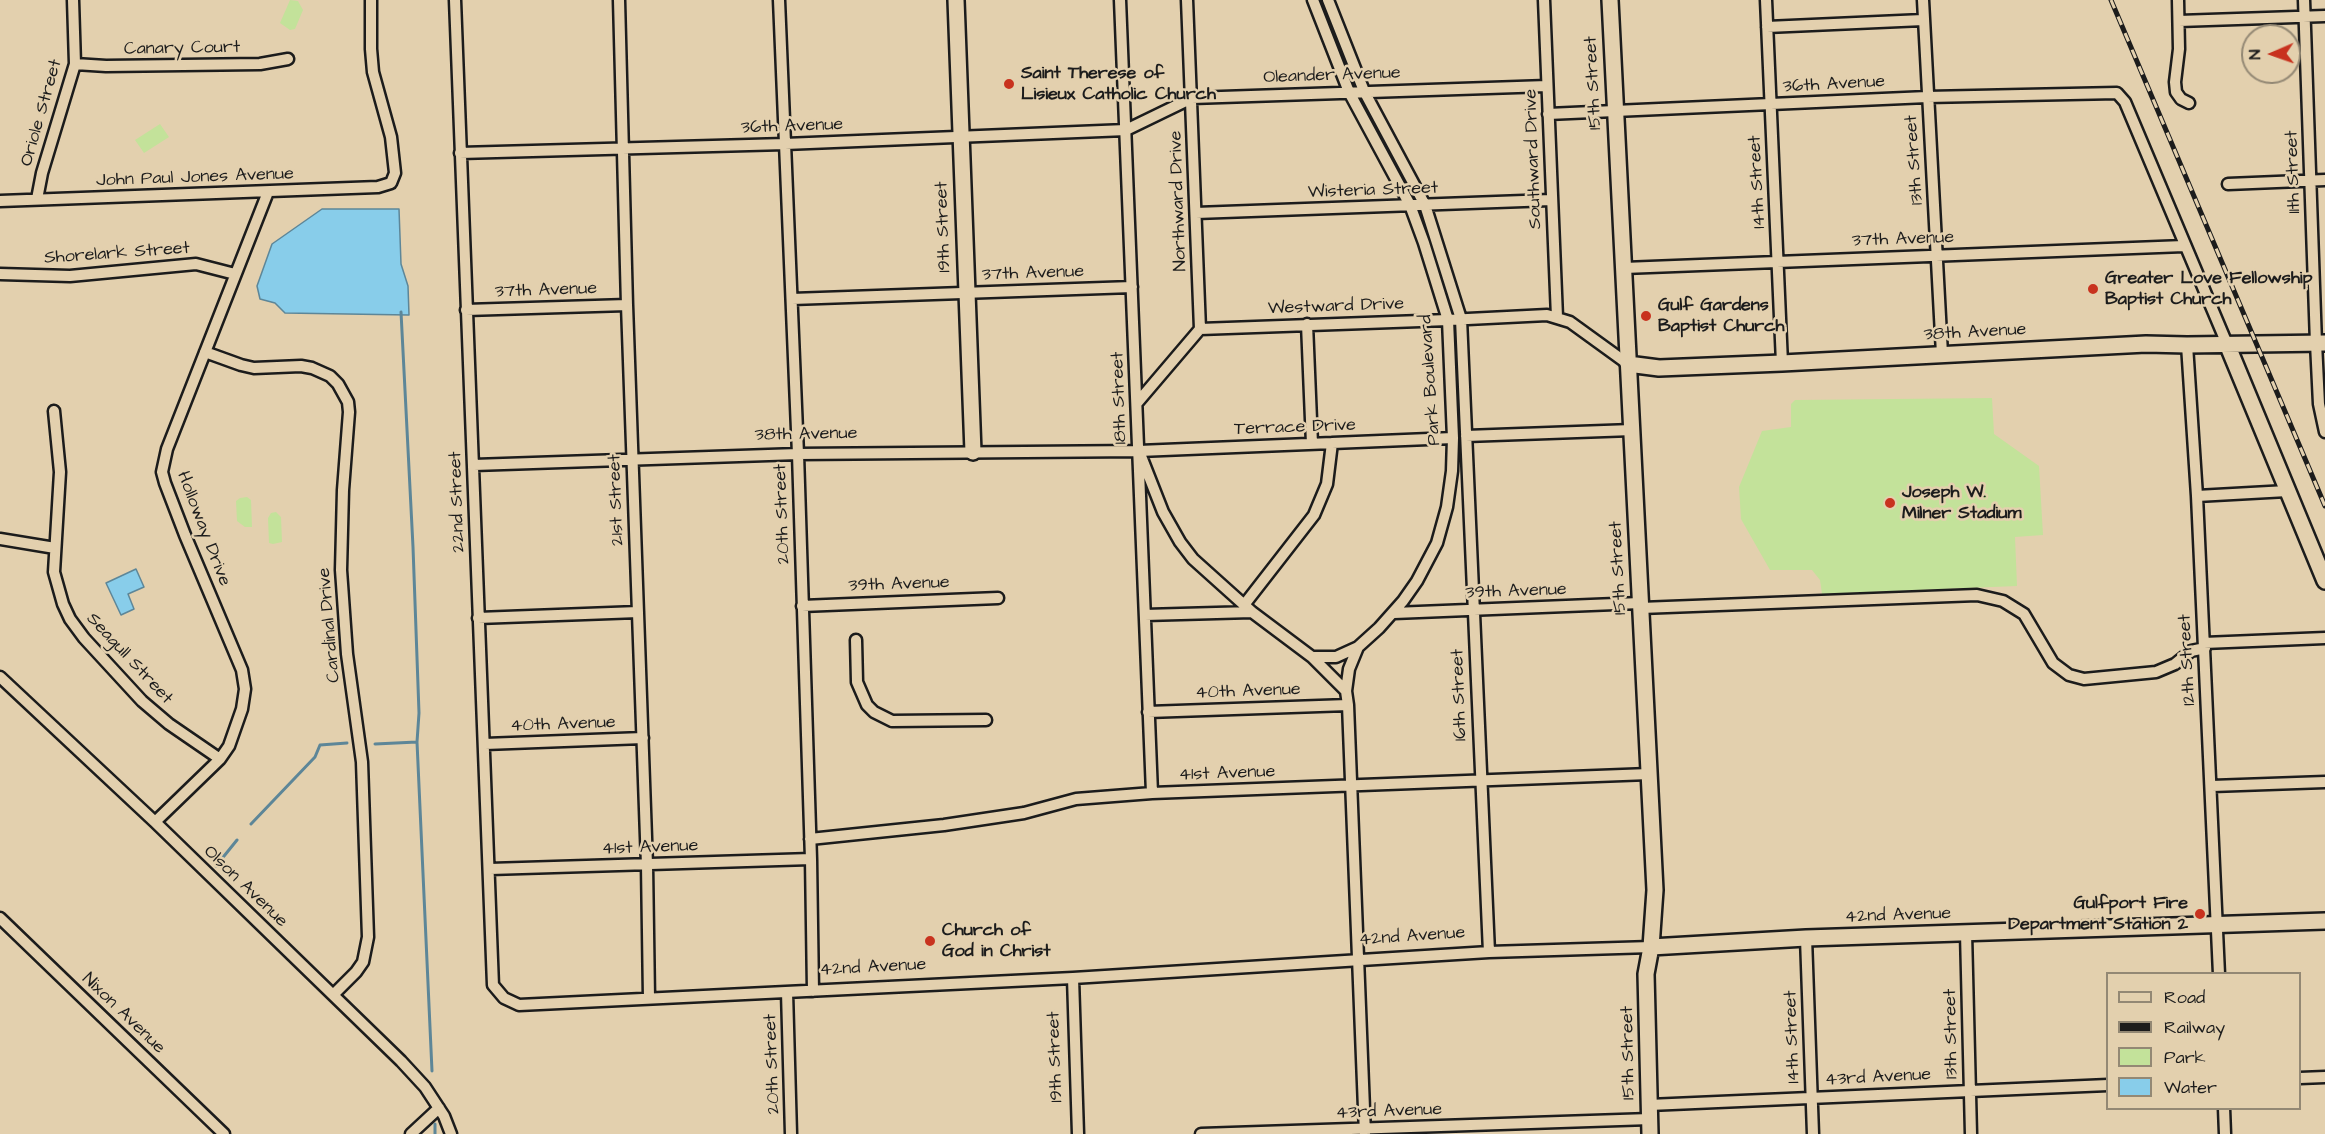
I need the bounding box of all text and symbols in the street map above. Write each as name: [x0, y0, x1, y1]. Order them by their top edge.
north arrow: [2241, 24, 2301, 84]
street label: 15th Street: [1581, 36, 1607, 130]
street label: Canary Court: [124, 37, 240, 61]
text: N: [2244, 49, 2266, 60]
street label: Oriole Street: [16, 57, 68, 169]
place label: Saint Therese of Lisieux Catholic Church: [1021, 63, 1216, 106]
street label: Oleander Avenue: [1263, 63, 1401, 89]
street label: 36th Avenue: [1782, 72, 1886, 98]
marker: Saint Therese of Lisieux Catholic Church: [1002, 77, 1016, 91]
street label: Southward Drive: [1521, 88, 1547, 230]
street label: 36th Avenue: [740, 114, 844, 140]
street label: 13th Street: [1901, 114, 1929, 206]
street label: Northward Drive: [1166, 130, 1192, 272]
street label: 11th Street: [2282, 130, 2306, 214]
street label: 14th Street: [1745, 135, 1771, 229]
street label: John Paul Jones Avenue: [96, 164, 294, 192]
street label: Wisteria Street: [1308, 178, 1438, 204]
street label: 19th Street: [932, 181, 956, 273]
street label: 37th Avenue: [1852, 227, 1954, 253]
street label: Shorelark Street: [43, 238, 191, 270]
street label: 37th Avenue: [982, 261, 1084, 287]
place label: Greater Love Fellowship Baptist Church: [2105, 268, 2313, 310]
street label: 37th Avenue: [495, 278, 597, 304]
marker: Greater Love Fellowship Baptist Church: [2086, 282, 2100, 296]
street label: Westward Drive: [1267, 294, 1405, 320]
place label: Gulf Gardens Baptist Church: [1658, 295, 1785, 338]
marker: Gulf Gardens Baptist Church: [1639, 309, 1653, 323]
street label: Park Boulevard: [1416, 314, 1446, 446]
street label: 38th Avenue: [1923, 320, 2027, 346]
street label: 18th Street: [1108, 351, 1132, 445]
street label: Terrace Drive: [1234, 415, 1356, 441]
street label: 38th Avenue: [754, 423, 858, 447]
street label: 22nd Street: [445, 451, 471, 553]
street label: 21st Street: [605, 454, 629, 546]
street label: 20th Street: [770, 463, 796, 565]
street label: Holloway Drive: [171, 469, 235, 589]
place label: Joseph W. Milner Stadium: [1902, 482, 2021, 524]
marker: Joseph W. Milner Stadium: [1883, 496, 1897, 510]
street label: 15th Street: [1606, 521, 1632, 615]
street label: Cardinal Drive: [314, 567, 346, 683]
street label: 39th Avenue: [848, 572, 950, 598]
street label: 39th Avenue: [1465, 579, 1567, 605]
street label: Seagull Street: [81, 609, 177, 709]
street label: 12th Street: [2175, 614, 2201, 706]
street label: 16th Street: [1448, 648, 1472, 742]
street label: 40th Avenue: [1195, 679, 1301, 705]
street label: 40th Avenue: [510, 712, 616, 738]
street label: 41st Avenue: [1178, 762, 1276, 786]
street label: 41st Avenue: [601, 836, 699, 860]
street label: Olson Avenue: [198, 841, 292, 933]
place label: Gulfport Fire Department Station 2: [2008, 893, 2188, 936]
street label: 42nd Avenue: [1844, 903, 1952, 929]
marker: Gulfport Fire Department Station 2: [2193, 907, 2207, 921]
place label: Church of God in Christ: [942, 920, 1051, 962]
street label: 42nd Avenue: [1358, 923, 1466, 951]
marker: Church of God in Christ: [923, 934, 937, 948]
street label: 42nd Avenue: [819, 954, 927, 982]
street label: Nixon Avenue: [77, 969, 169, 1059]
legend: [2106, 972, 2301, 1110]
text: Road: [2164, 985, 2205, 1010]
street label: 13th Street: [1940, 989, 1964, 1079]
street label: 14th Street: [1781, 990, 1805, 1084]
street label: 15th Street: [1617, 1006, 1641, 1100]
street label: 19th Street: [1044, 1011, 1068, 1103]
street label: 20th Street: [760, 1013, 786, 1115]
text: Railway: [2164, 1015, 2225, 1040]
text: Park: [2164, 1045, 2206, 1070]
street label: 43rd Avenue: [1824, 1064, 1932, 1092]
text: Water: [2164, 1075, 2217, 1100]
street label: 43rd Avenue: [1336, 1099, 1442, 1125]

